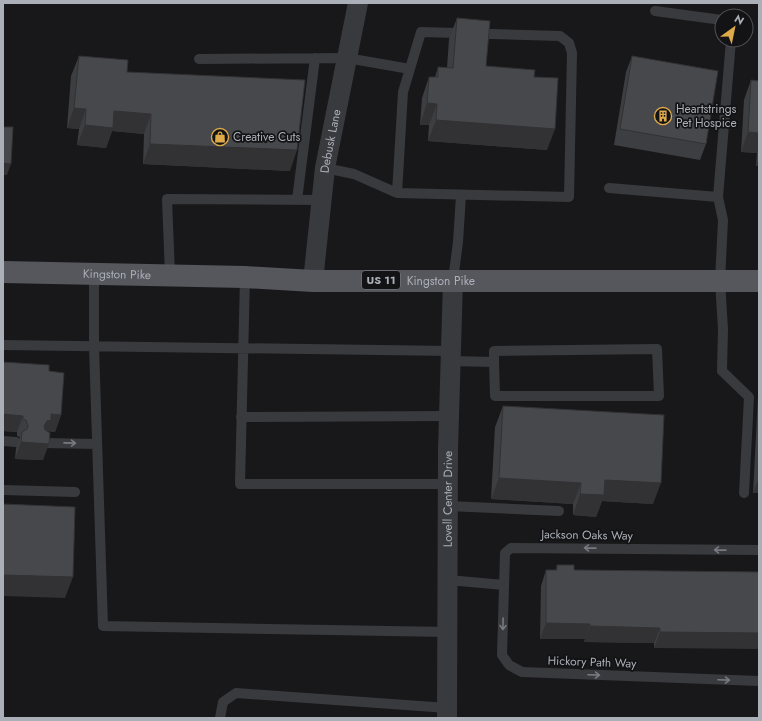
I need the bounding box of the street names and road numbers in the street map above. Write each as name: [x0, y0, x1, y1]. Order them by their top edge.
street label: Debusk Lane: [316, 108, 346, 174]
street label: Kingston Pike: [83, 265, 151, 284]
road number: US 11: [362, 271, 400, 289]
street label: Kingston Pike: [407, 272, 475, 290]
street label: Lovell Center Drive: [439, 451, 457, 547]
street label: Jackson Oaks Way: [539, 525, 634, 545]
street label: Hickory Path Way: [547, 651, 637, 673]

